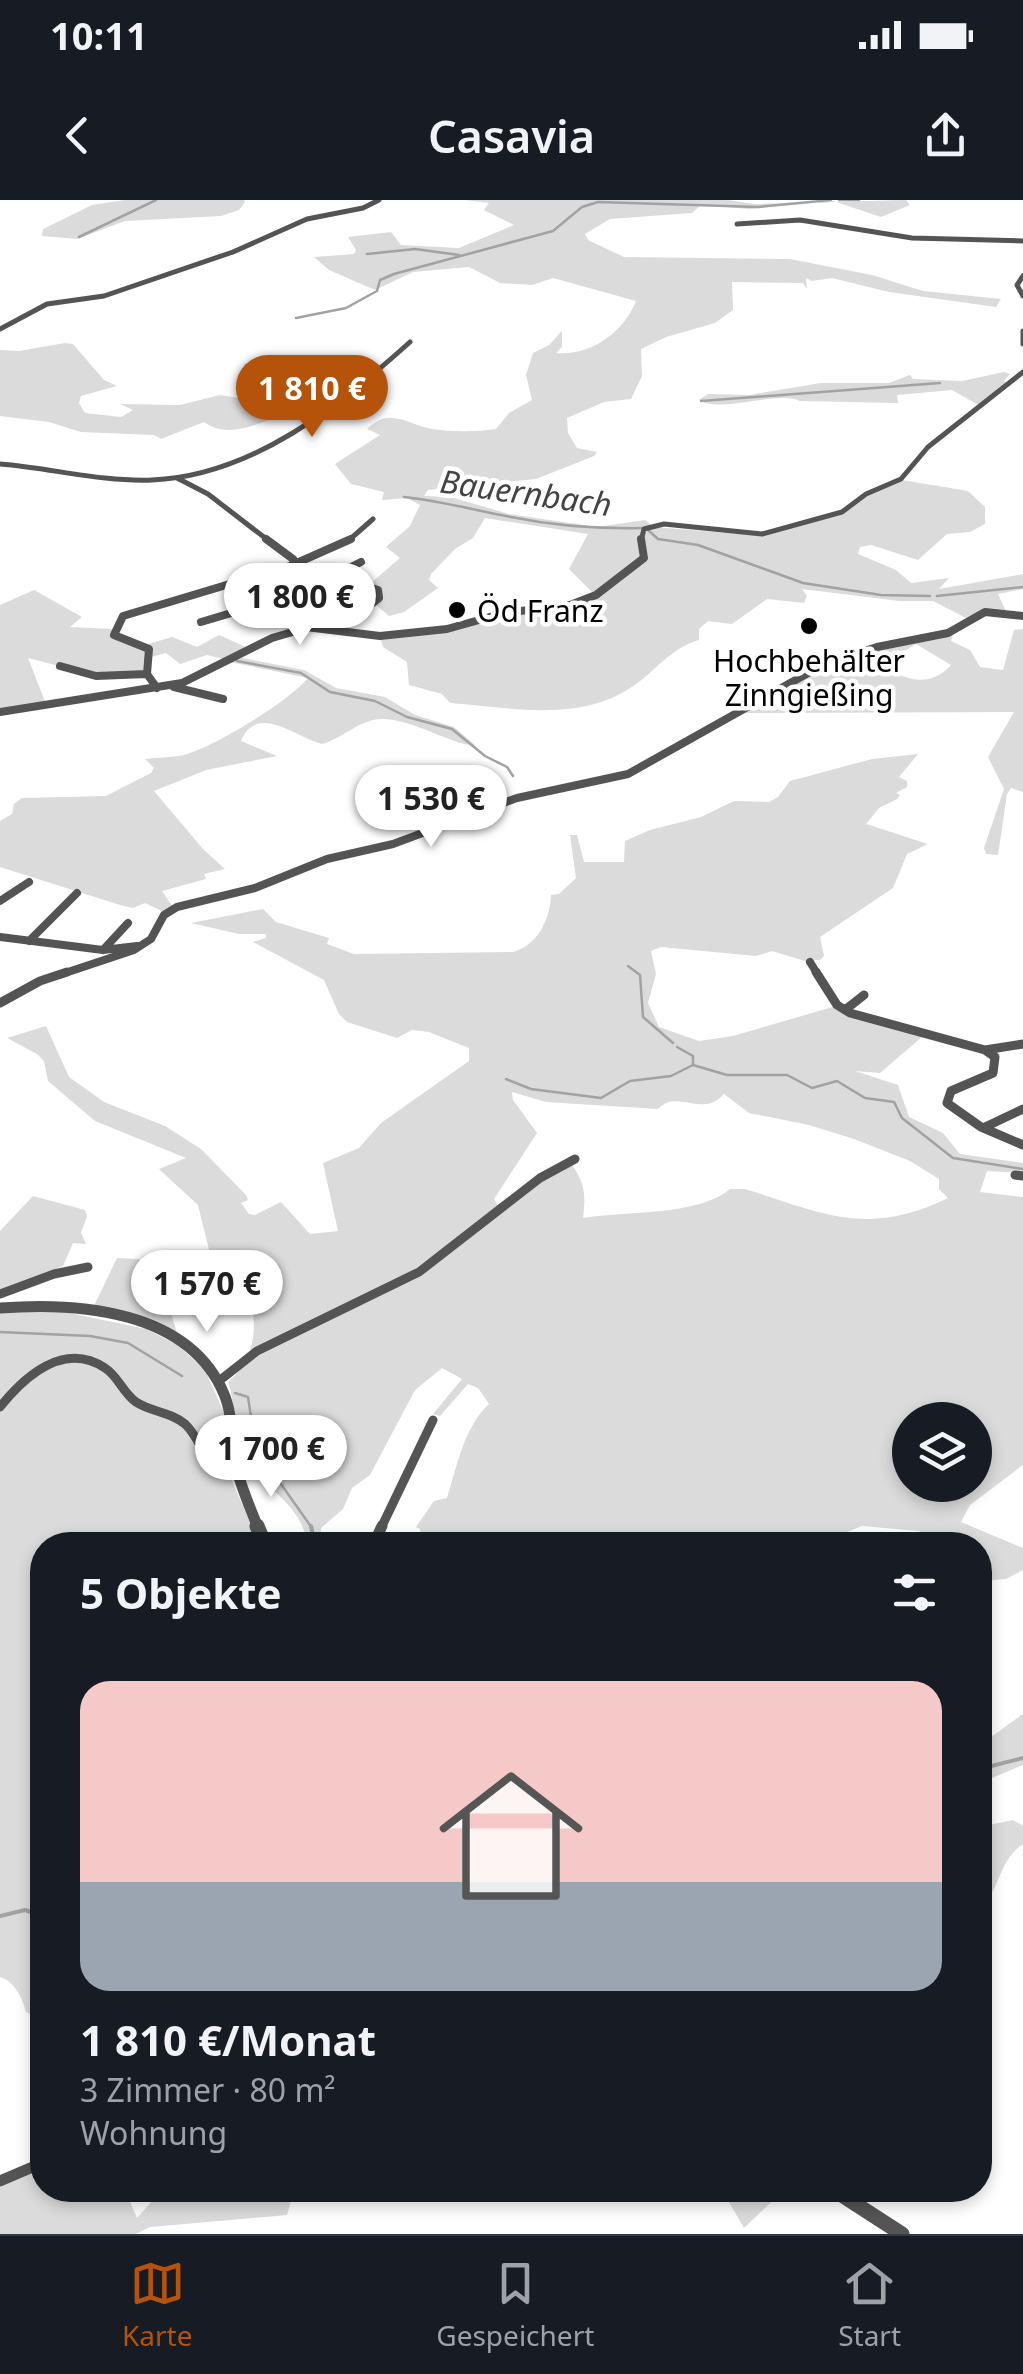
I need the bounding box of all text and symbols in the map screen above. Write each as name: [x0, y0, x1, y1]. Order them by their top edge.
text: 10:11: [50, 9, 148, 61]
text: Casavia: [428, 105, 595, 166]
icon: back: [50, 108, 105, 163]
icon: share: [918, 108, 973, 163]
pin: 1 810 €: [220, 355, 404, 440]
text: 1 810 €: [258, 366, 366, 409]
water label: Bauernbach: [437, 459, 615, 525]
pin: 1 800 €: [208, 563, 392, 648]
text: 1 800 €: [246, 574, 354, 617]
place label: Öd Franz: [477, 590, 604, 631]
marker: Öd Franz: [446, 599, 468, 621]
marker: Hochbehälter Zinngießing: [798, 615, 820, 637]
place label: Hochbehälter Zinngießing: [713, 640, 905, 715]
pin: 1 530 €: [339, 765, 523, 850]
text: 1 530 €: [377, 776, 485, 819]
pin: 1 570 €: [115, 1250, 299, 1335]
text: 1 570 €: [153, 1261, 261, 1304]
map controls: [892, 1402, 992, 1502]
button: layers: [892, 1402, 992, 1502]
pin: 1 700 €: [179, 1415, 363, 1500]
text: 1 700 €: [217, 1426, 325, 1469]
text: 5 Objekte: [80, 1564, 282, 1621]
icon: filters: [887, 1565, 942, 1620]
icon: home: [421, 1746, 601, 1926]
text: 1 810 €/Monat: [80, 2011, 376, 2068]
text: 3 Zimmer · 80 m²: [80, 2068, 336, 2111]
text: Wohnung: [80, 2111, 227, 2154]
tab: Karte: [122, 2256, 192, 2354]
tab: Gespeichert: [436, 2256, 594, 2354]
tab: Start: [838, 2256, 901, 2354]

